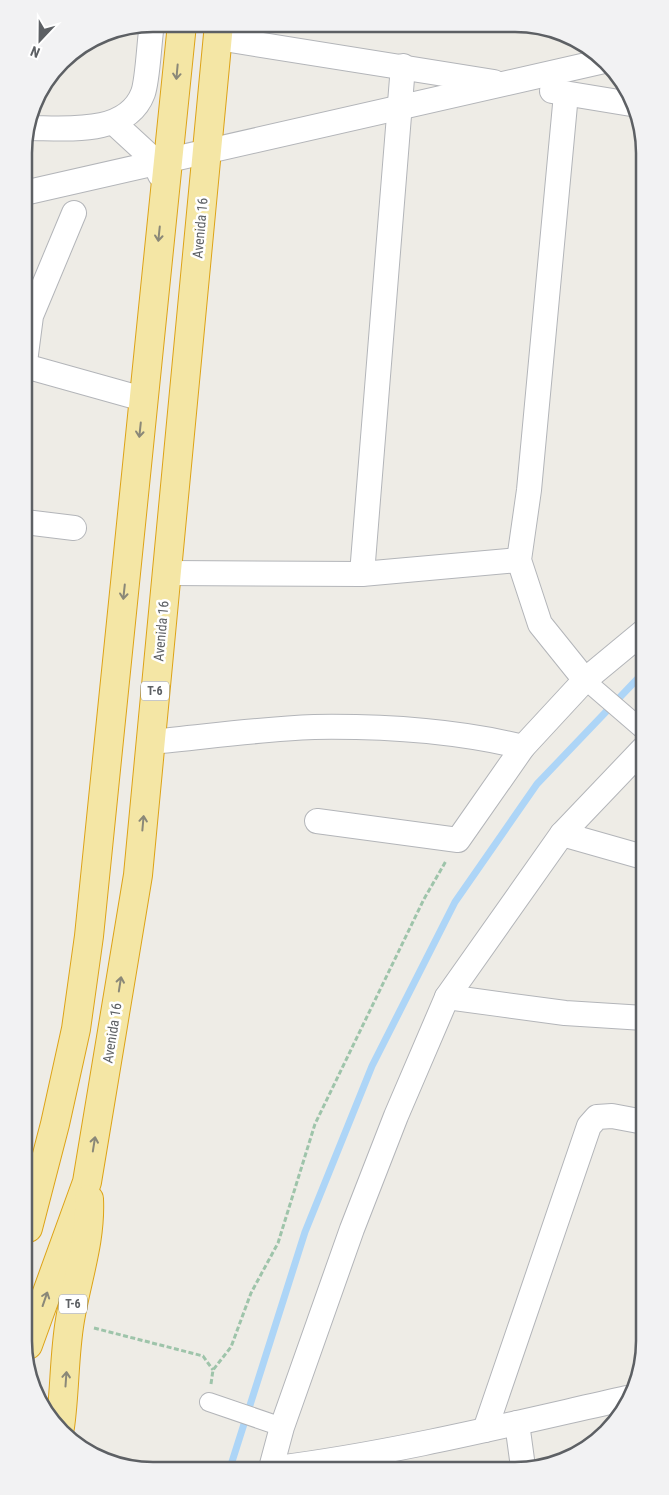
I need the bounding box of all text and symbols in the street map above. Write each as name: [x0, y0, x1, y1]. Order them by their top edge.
north arrow: [15, 15, 65, 65]
text: N: [28, 43, 42, 61]
one-way arrow: [172, 64, 182, 80]
street label: Avenida 16: [189, 197, 211, 259]
one-way arrow: [154, 226, 164, 242]
one-way arrow: [135, 422, 145, 438]
one-way arrow: [119, 584, 128, 600]
street label: Avenida 16: [150, 600, 172, 662]
road number: T-6: [141, 681, 169, 700]
one-way arrow: [138, 815, 147, 831]
one-way arrow: [115, 976, 125, 992]
street label: Avenida 16: [99, 1002, 125, 1064]
one-way arrow: [89, 1137, 99, 1153]
one-way arrow: [41, 1291, 51, 1307]
road number: T-6: [59, 1295, 87, 1314]
one-way arrow: [61, 1371, 71, 1387]

